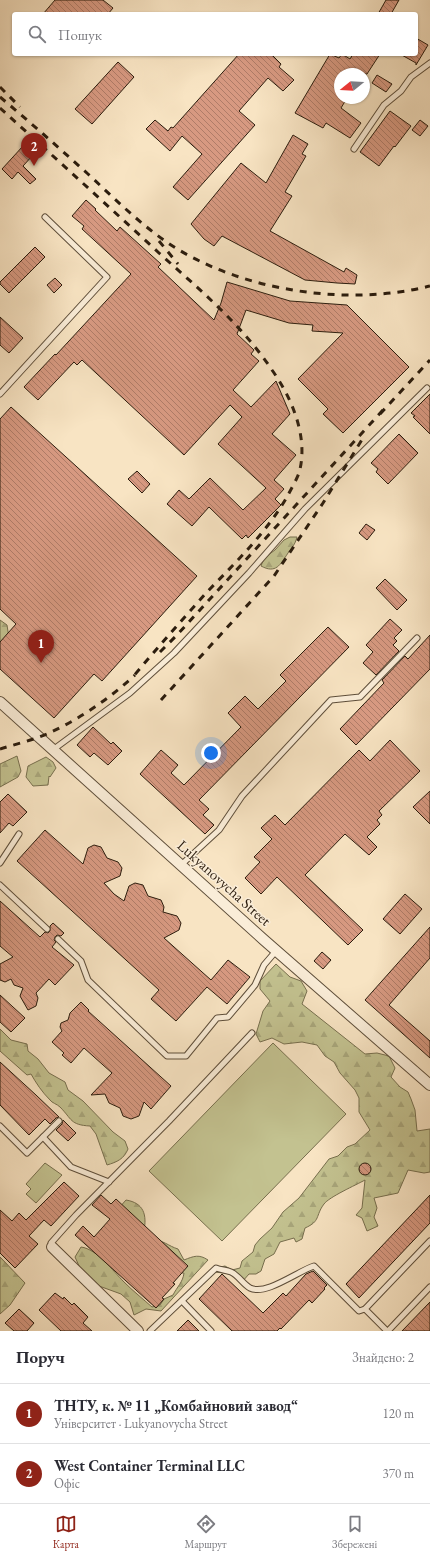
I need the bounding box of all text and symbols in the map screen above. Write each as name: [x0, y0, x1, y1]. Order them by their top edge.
search box: [12, 12, 418, 56]
icon: search: [26, 23, 48, 45]
text: Пошук: [58, 25, 102, 44]
north arrow: [334, 68, 370, 104]
pin: 2: [21, 133, 47, 166]
pin: 1: [28, 630, 54, 663]
your location: [201, 743, 221, 763]
street label: Lukyanovycha Street: [174, 836, 275, 930]
text: Поруч: [16, 1346, 65, 1368]
text: Знайдено: 2: [352, 1349, 414, 1366]
text: ТНТУ, к. № 11 „Комбайновий завод“: [54, 1396, 298, 1415]
text: 1: [26, 1405, 32, 1422]
text: 120 m: [383, 1405, 414, 1422]
text: Університет · Lukyanovycha Street: [54, 1415, 228, 1432]
text: West Container Terminal LLC: [54, 1456, 245, 1475]
text: 2: [26, 1465, 32, 1482]
text: 370 m: [383, 1465, 414, 1482]
text: Офіс: [54, 1475, 80, 1492]
tab: Карта: [53, 1513, 79, 1551]
tab: Маршрут: [184, 1513, 227, 1551]
tab: Збережені: [332, 1513, 377, 1551]

